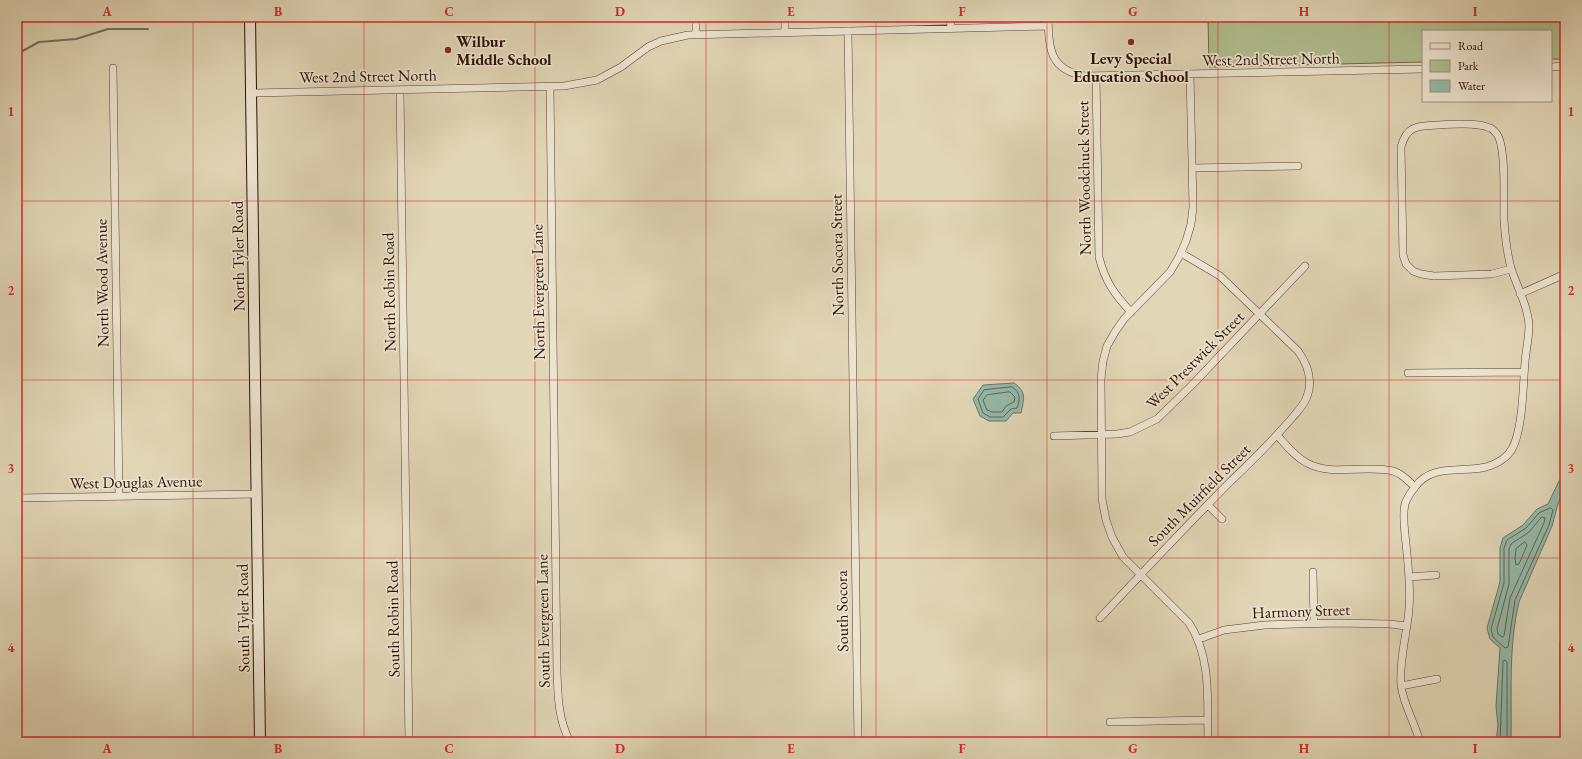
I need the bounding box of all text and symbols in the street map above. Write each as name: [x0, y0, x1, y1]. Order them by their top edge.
text: A: [101, 3, 112, 20]
text: B: [274, 3, 282, 20]
text: C: [444, 3, 454, 20]
text: D: [615, 3, 625, 20]
text: E: [787, 3, 795, 20]
text: F: [958, 3, 966, 20]
text: G: [1128, 3, 1138, 20]
text: H: [1299, 3, 1310, 20]
text: I: [1473, 3, 1478, 20]
legend: [1422, 30, 1552, 102]
place label: Wilbur Middle School: [456, 31, 552, 70]
marker: Levy Special Education School: [1126, 37, 1136, 47]
text: Road: [1458, 38, 1484, 54]
marker: Wilbur Middle School: [443, 45, 453, 55]
street label: West 2nd Street North: [1202, 47, 1340, 71]
place label: Levy Special Education School: [1073, 48, 1189, 87]
text: Park: [1458, 58, 1479, 74]
street label: West 2nd Street North: [299, 64, 437, 88]
text: Water: [1458, 78, 1485, 94]
street label: North Woodchuck Street: [1072, 100, 1096, 256]
text: 1: [8, 103, 15, 120]
text: 1: [1568, 103, 1575, 120]
street label: North Socora Street: [825, 194, 849, 316]
street label: North Tyler Road: [227, 200, 249, 311]
street label: North Wood Avenue: [90, 219, 114, 347]
street label: North Evergreen Lane: [526, 224, 550, 360]
street label: North Robin Road: [377, 231, 401, 352]
text: 2: [8, 282, 15, 299]
text: 2: [1568, 282, 1575, 299]
street label: West Prestwick Street: [1141, 306, 1249, 414]
street label: South Muirfield Street: [1143, 439, 1255, 551]
text: 3: [8, 460, 15, 477]
text: 3: [1568, 460, 1575, 477]
street label: West Douglas Avenue: [70, 470, 202, 494]
street label: South Evergreen Lane: [531, 554, 555, 688]
street label: South Robin Road: [381, 559, 405, 678]
street label: South Tyler Road: [232, 563, 254, 672]
street label: South Socora: [831, 569, 853, 652]
street label: Harmony Street: [1252, 599, 1350, 623]
text: 4: [8, 639, 15, 656]
text: 4: [1568, 639, 1575, 656]
text: A: [101, 740, 112, 757]
text: B: [274, 740, 282, 757]
text: C: [444, 740, 454, 757]
text: D: [615, 740, 625, 757]
text: E: [787, 740, 795, 757]
text: F: [958, 740, 966, 757]
text: G: [1128, 740, 1138, 757]
text: H: [1299, 740, 1310, 757]
text: I: [1473, 740, 1478, 757]

